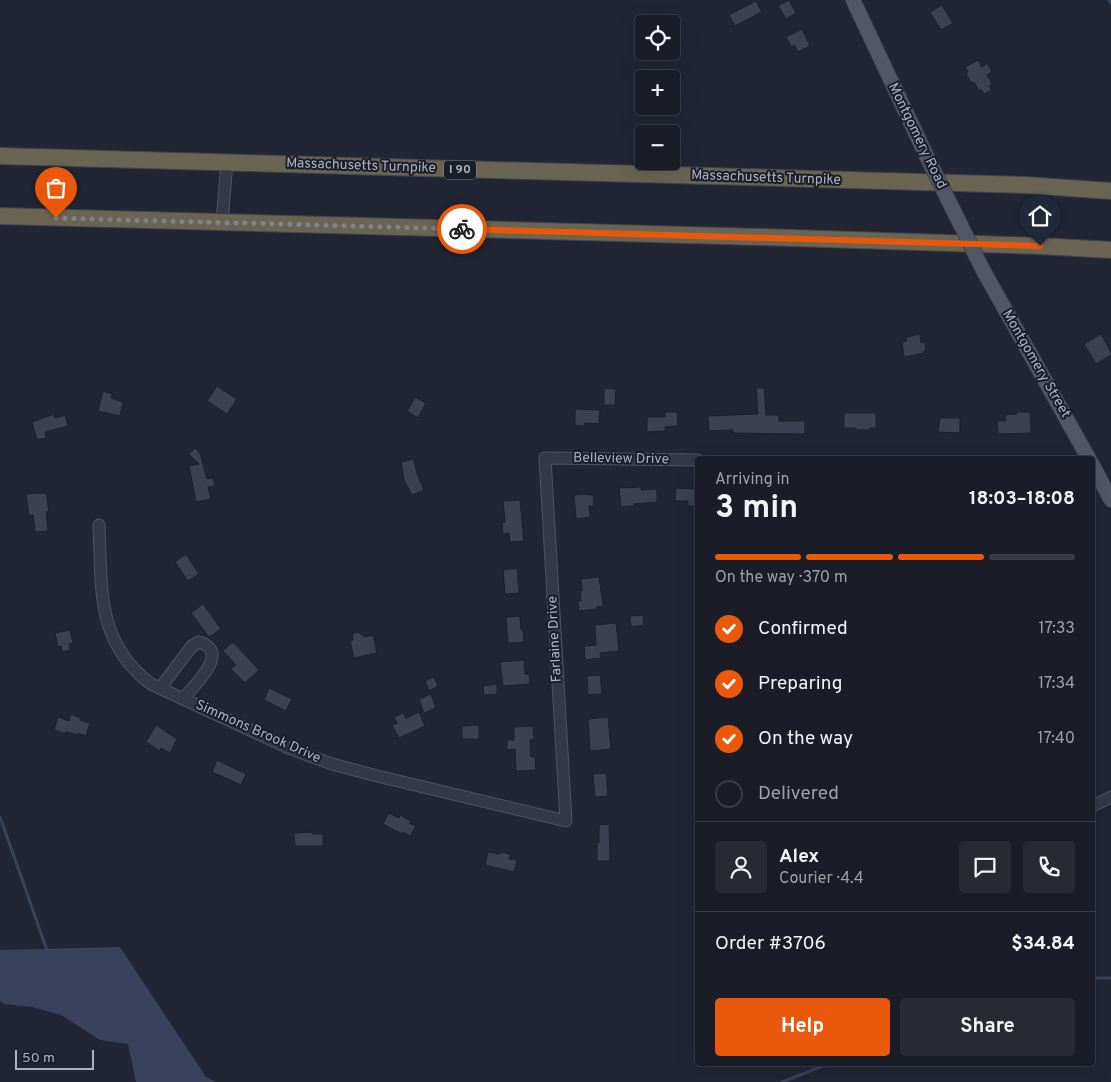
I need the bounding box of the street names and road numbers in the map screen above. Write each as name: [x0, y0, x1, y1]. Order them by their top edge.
street label: Montgomery Road: [884, 80, 950, 192]
street label: Massachusetts Turnpike: [286, 155, 436, 177]
road number: I 90: [444, 160, 476, 180]
street label: Massachusetts Turnpike: [691, 167, 841, 189]
street label: Montgomery Street: [998, 307, 1074, 421]
street label: Belleview Drive: [573, 450, 669, 468]
street label: Farlaine Drive: [544, 595, 566, 683]
street label: Simmons Brook Drive: [193, 697, 323, 767]

